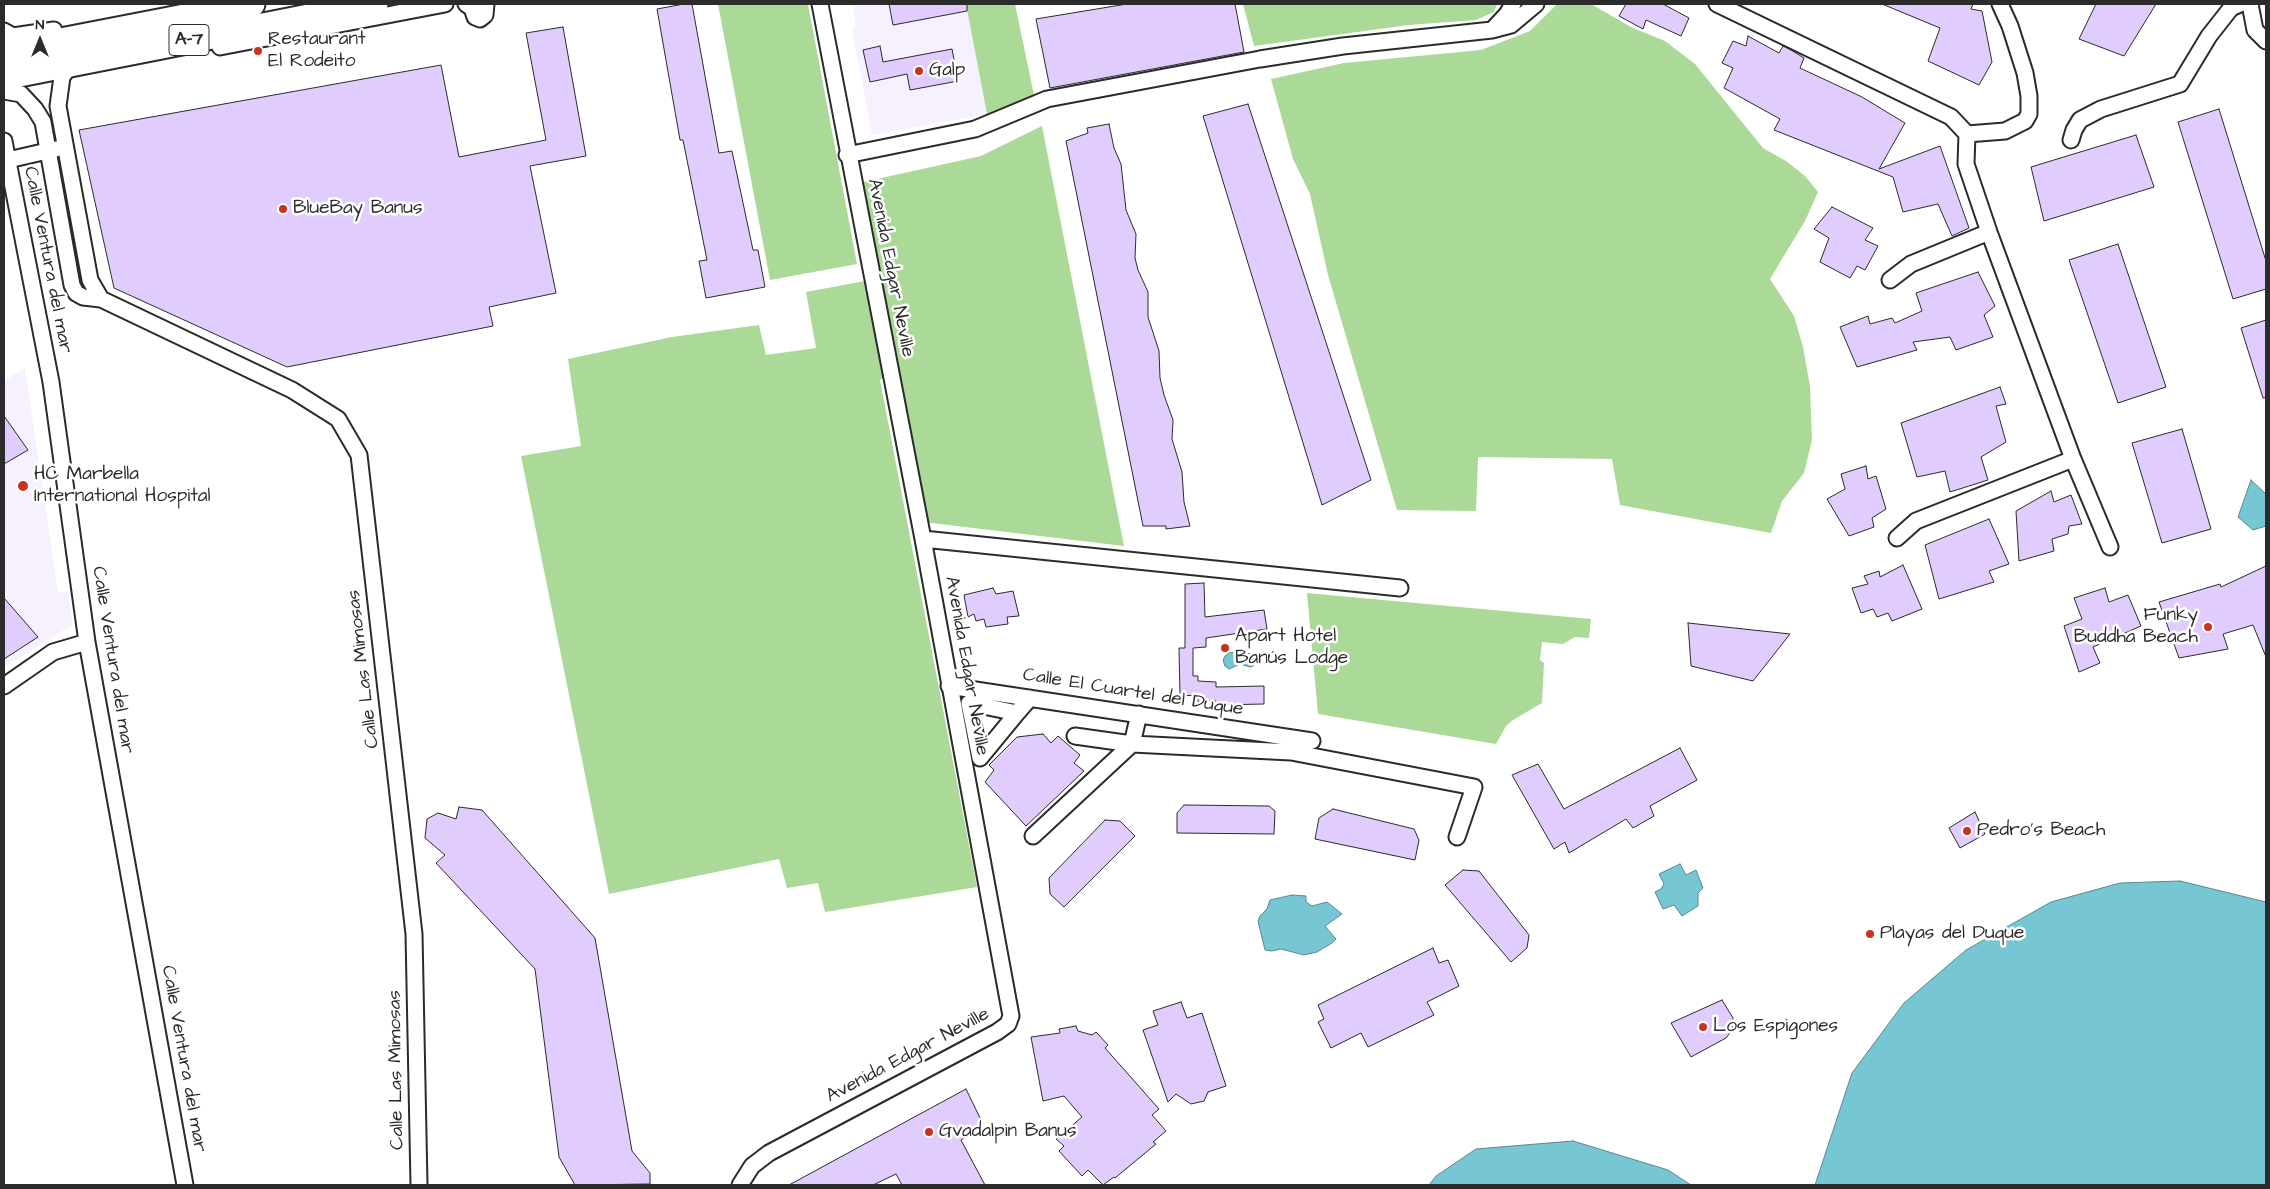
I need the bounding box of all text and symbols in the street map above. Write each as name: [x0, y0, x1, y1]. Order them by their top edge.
north arrow: [15, 15, 65, 65]
text: N: [36, 15, 44, 35]
road number: A-7: [169, 24, 209, 56]
place label: Restaurant El Rodeito: [268, 29, 366, 73]
marker: Restaurant El Rodeito: [252, 45, 264, 57]
place label: Galp: [929, 60, 965, 82]
marker: Galp: [913, 65, 925, 77]
street label: Calle Ventura del mar: [18, 165, 76, 355]
street label: Avenida Edgar Neville: [862, 177, 918, 359]
place label: BlueBay Banus: [293, 198, 422, 220]
marker: BlueBay Banus: [277, 203, 289, 215]
place label: HC Marbella International Hospital: [34, 464, 211, 508]
marker: HC Marbella International Hospital: [16, 479, 30, 493]
street label: Calle Ventura del mar: [86, 565, 138, 755]
street label: Avenida Edgar Neville: [939, 575, 993, 757]
street label: Calle Las Mimosas: [343, 588, 385, 750]
place label: Funky Buddha Beach: [2074, 605, 2198, 649]
marker: Funky Buddha Beach: [2202, 621, 2214, 633]
place label: Apart Hotel Banús Lodge: [1235, 626, 1348, 670]
marker: Apart Hotel Banús Lodge: [1219, 642, 1231, 654]
street label: Calle El Cuartel del Duque: [1021, 664, 1245, 722]
place label: Pedro's Beach: [1977, 820, 2105, 842]
marker: Pedro's Beach: [1961, 825, 1973, 837]
place label: Playas del Duque: [1880, 923, 2024, 945]
marker: Playas del Duque: [1864, 928, 1876, 940]
street label: Calle Ventura del mar: [155, 964, 211, 1154]
street label: Calle Las Mimosas: [384, 990, 410, 1150]
street label: Avenida Edgar Neville: [823, 1003, 993, 1109]
place label: Los Espigones: [1713, 1016, 1838, 1038]
marker: Los Espigones: [1697, 1021, 1709, 1033]
place label: Gvadalpin Banus: [939, 1121, 1076, 1143]
marker: Gvadalpin Banus: [923, 1126, 935, 1138]

